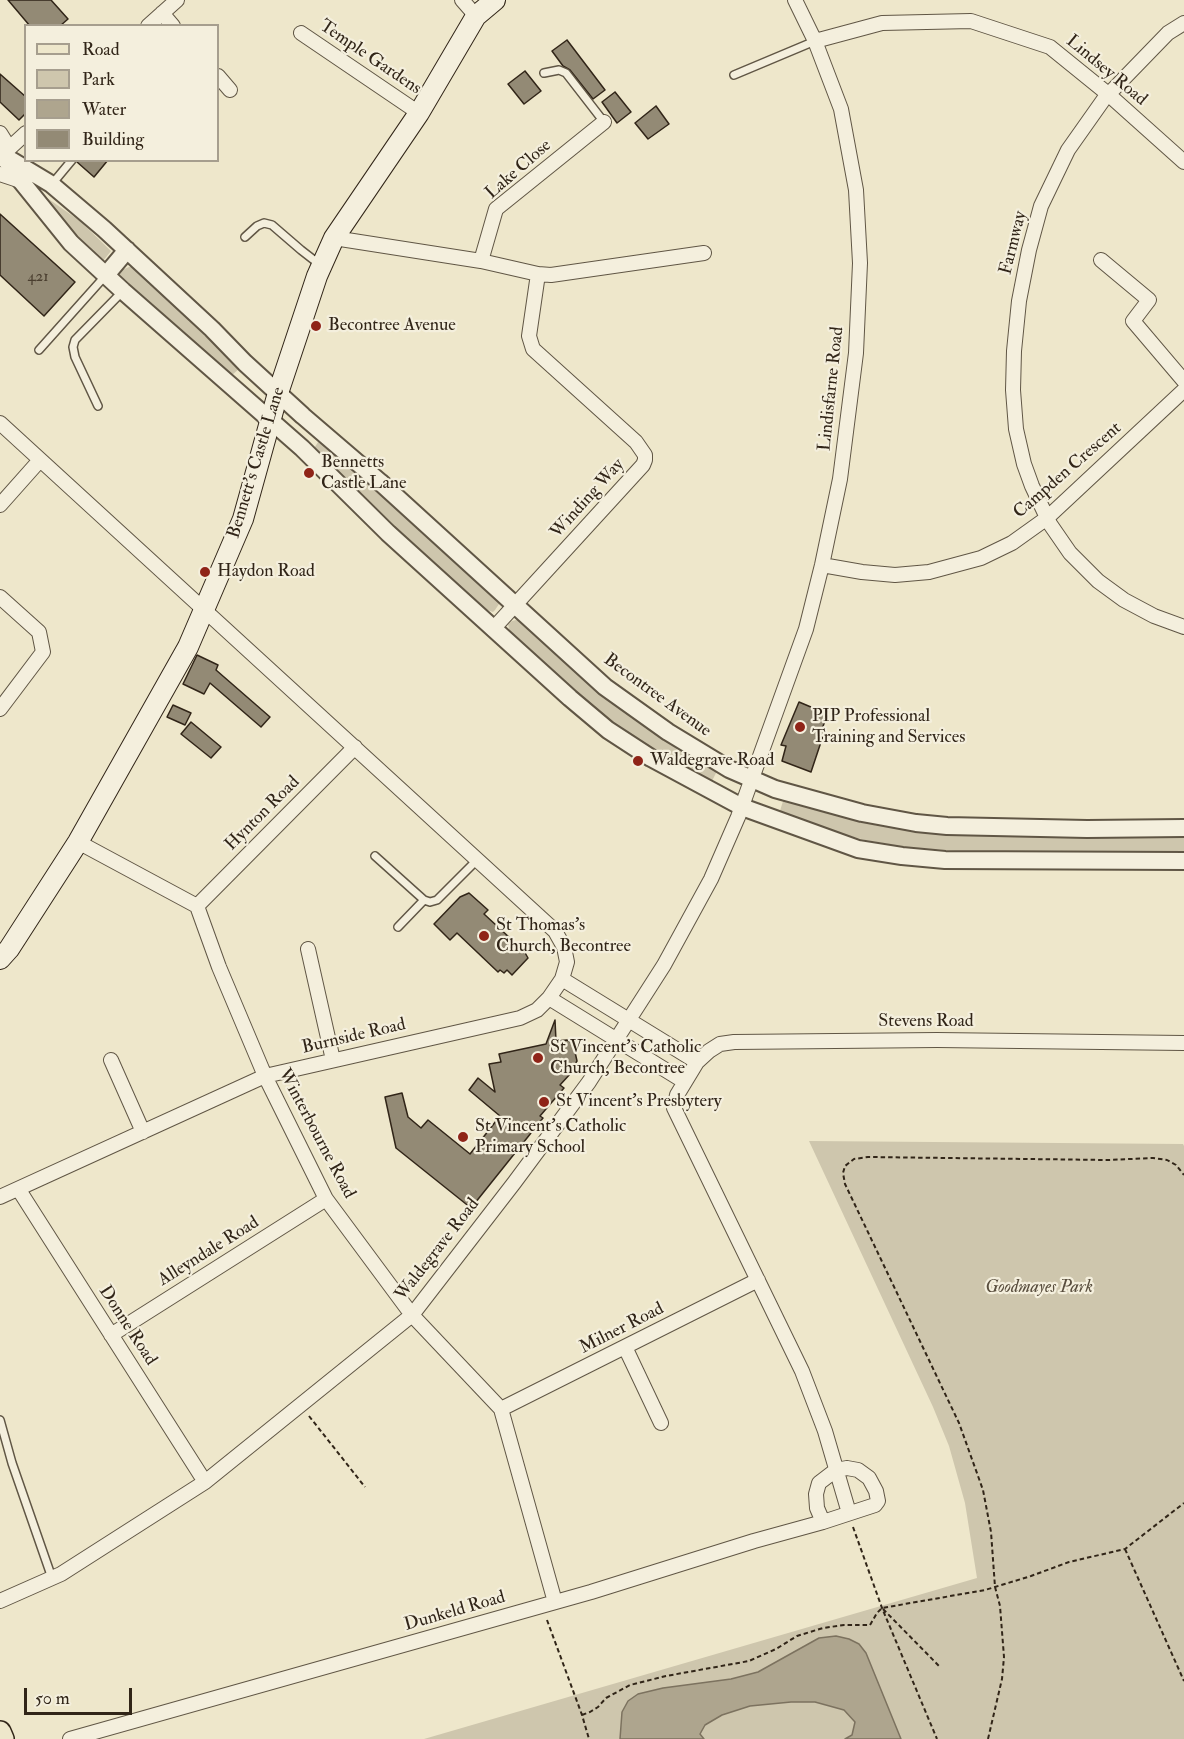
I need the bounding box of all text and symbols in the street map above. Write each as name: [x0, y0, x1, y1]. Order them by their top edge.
street label: Temple Gardens: [315, 16, 425, 100]
legend: [24, 24, 219, 162]
street label: Lindsey Road: [1061, 31, 1151, 111]
text: Road: [82, 38, 120, 61]
text: Park: [82, 68, 115, 91]
text: Water: [82, 98, 126, 121]
text: Building: [82, 128, 144, 151]
street label: Lake Close: [482, 136, 556, 204]
street label: Farmway: [996, 209, 1032, 277]
house number: 421: [27, 269, 49, 287]
place label: Becontree Avenue: [328, 315, 456, 337]
marker: Becontree Avenue: [309, 319, 323, 333]
street label: Lindisfarne Road: [815, 326, 849, 452]
street label: Bennett's Castle Lane: [224, 385, 290, 541]
street label: Campden Crescent: [1010, 418, 1126, 524]
place label: Bennetts Castle Lane: [321, 452, 407, 494]
street label: Winding Way: [547, 455, 629, 543]
marker: Bennetts Castle Lane: [302, 466, 316, 480]
place label: Haydon Road: [217, 561, 315, 583]
marker: Haydon Road: [198, 565, 212, 579]
street label: Becontree Avenue: [599, 650, 715, 742]
place label: PIP Professional Training and Services: [812, 706, 965, 748]
marker: PIP Professional Training and Services: [793, 720, 807, 734]
place label: Waldegrave Road: [650, 750, 774, 772]
marker: Waldegrave Road: [631, 754, 645, 768]
street label: Hynton Road: [221, 772, 305, 856]
place label: St Thomas's Church, Becontree: [496, 915, 631, 958]
marker: St Thomas's Church, Becontree: [477, 929, 491, 943]
street label: Stevens Road: [878, 1011, 974, 1033]
street label: Burnside Road: [300, 1015, 408, 1059]
place label: St Vincent's Catholic Church, Becontree: [550, 1037, 701, 1080]
marker: St Vincent's Catholic Church, Becontree: [531, 1051, 545, 1065]
street label: Winterbourne Road: [273, 1065, 359, 1203]
place label: St Vincent's Presbytery: [556, 1091, 722, 1113]
marker: St Vincent's Presbytery: [537, 1095, 551, 1109]
place label: St Vincent's Catholic Primary School: [475, 1116, 626, 1158]
marker: St Vincent's Catholic Primary School: [456, 1130, 470, 1144]
street label: Waldegrave Road: [391, 1194, 485, 1306]
street label: Alleyndale Road: [155, 1212, 263, 1292]
park label: Goodmayes Park: [985, 1277, 1093, 1299]
street label: Donne Road: [93, 1282, 161, 1370]
street label: Milner Road: [576, 1299, 668, 1359]
street label: Dunkeld Road: [402, 1587, 508, 1637]
scale bar: [27, 1676, 135, 1714]
text: 50 m: [35, 1687, 70, 1710]

